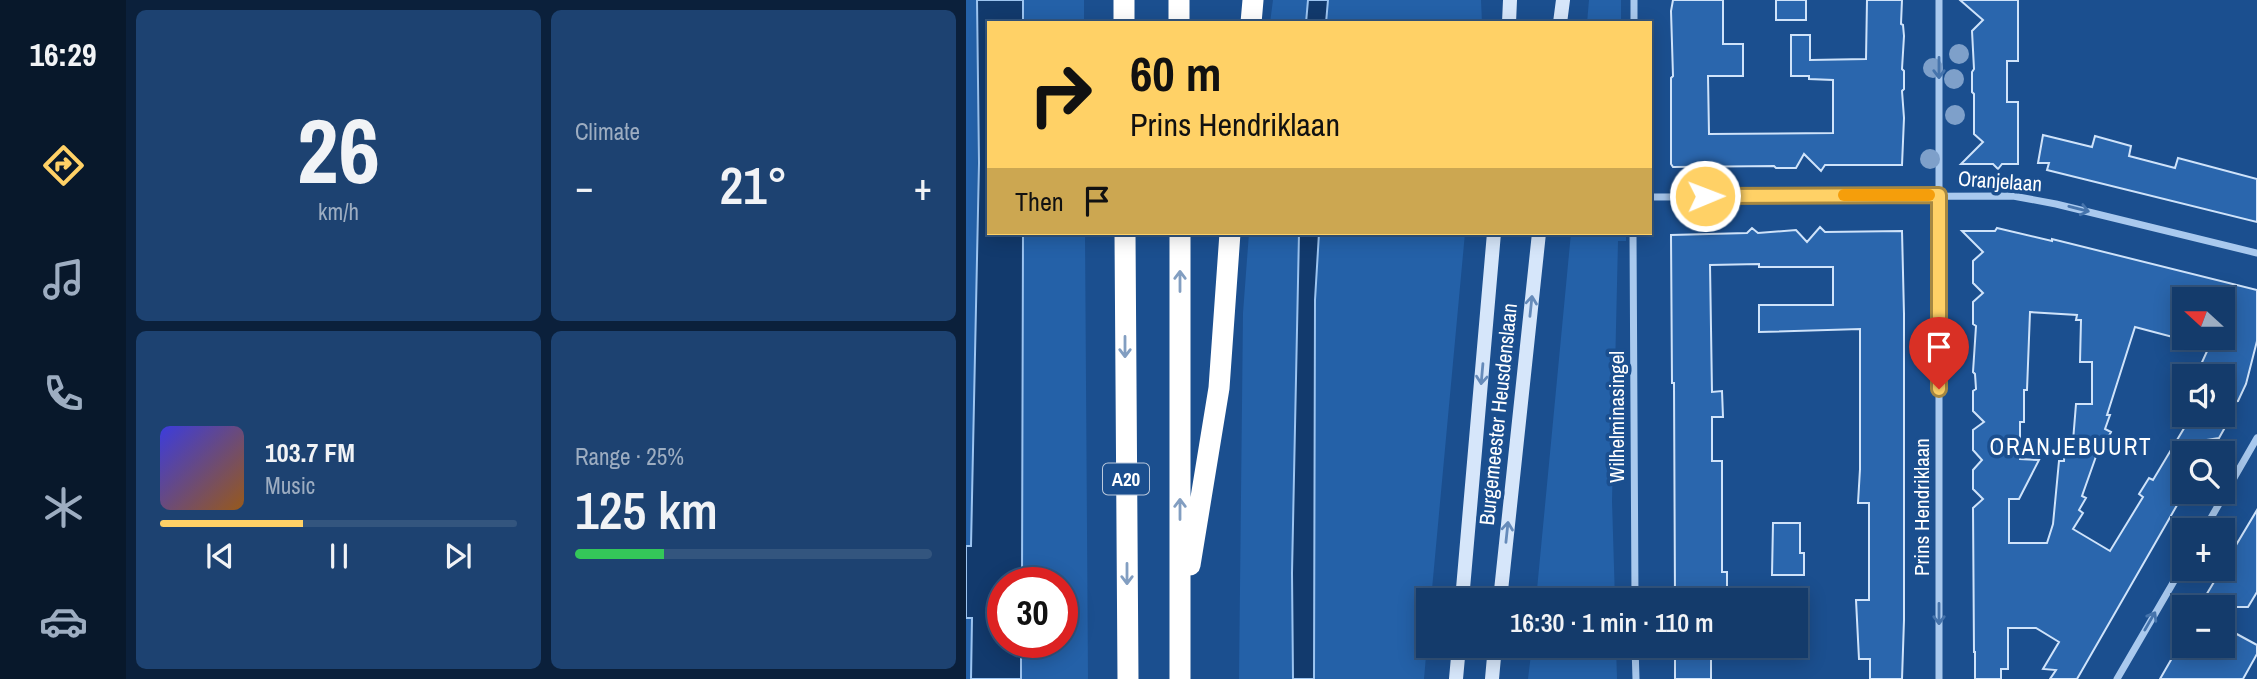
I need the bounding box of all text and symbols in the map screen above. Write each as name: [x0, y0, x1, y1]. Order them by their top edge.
text: 16:29: [29, 33, 97, 76]
text: 60 m: [1130, 40, 1222, 106]
icon: right: [1015, 49, 1106, 140]
one-way arrow: [1932, 56, 1946, 79]
text: 26: [297, 89, 380, 211]
text: Prins Hendriklaan: [1130, 103, 1340, 146]
text: Climate: [575, 116, 640, 147]
icon: directions: [39, 141, 88, 190]
text: 21°: [719, 150, 788, 220]
position arrow: [1668, 159, 1742, 233]
text: −: [575, 161, 593, 212]
text: +: [914, 161, 932, 212]
street label: Oranjelaan: [1957, 164, 2043, 198]
icon: arrive: [1078, 182, 1116, 220]
text: Then: [1015, 184, 1064, 219]
text: km/h: [318, 196, 359, 227]
one-way arrow: [2067, 203, 2090, 216]
icon: music: [39, 255, 88, 304]
one-way arrow: [1173, 270, 1187, 293]
north arrow: [2172, 287, 2235, 350]
map controls: [2172, 287, 2235, 658]
one-way arrow: [1525, 295, 1538, 318]
street label: Burgemeester Heusdenslaan: [1472, 302, 1524, 526]
pin: [1909, 317, 1969, 389]
icon: arrive: [1920, 328, 1958, 366]
one-way arrow: [1118, 335, 1132, 358]
street label: Wilhelminasingel: [1602, 351, 1631, 483]
one-way arrow: [1475, 362, 1488, 385]
button: sound: [2172, 364, 2235, 427]
icon: phone: [39, 369, 88, 418]
district label: ORANJEBUURT: [1989, 431, 2153, 462]
text: 103.7 FM: [265, 435, 355, 470]
street label: Prins Hendriklaan: [1907, 438, 1936, 576]
text: Range · 25%: [575, 441, 684, 472]
button: search: [2172, 441, 2235, 504]
road number: A20: [1103, 464, 1149, 494]
text: Music: [265, 470, 315, 501]
text: 125 km: [575, 475, 718, 545]
icon: climate: [39, 483, 88, 532]
one-way arrow: [1173, 497, 1187, 520]
button: +: [2172, 518, 2235, 581]
one-way arrow: [1501, 522, 1514, 544]
icon: previous: [201, 537, 239, 575]
icon: pause: [320, 537, 358, 575]
icon: next: [439, 537, 477, 575]
one-way arrow: [1120, 563, 1134, 586]
speed limit sign: 30: [987, 567, 1078, 658]
button: −: [2172, 595, 2235, 658]
icon: car: [39, 597, 88, 646]
one-way arrow: [1932, 602, 1946, 625]
text: 16:30 · 1 min · 110 m: [1510, 605, 1714, 640]
one-way arrow: [2144, 612, 2158, 632]

